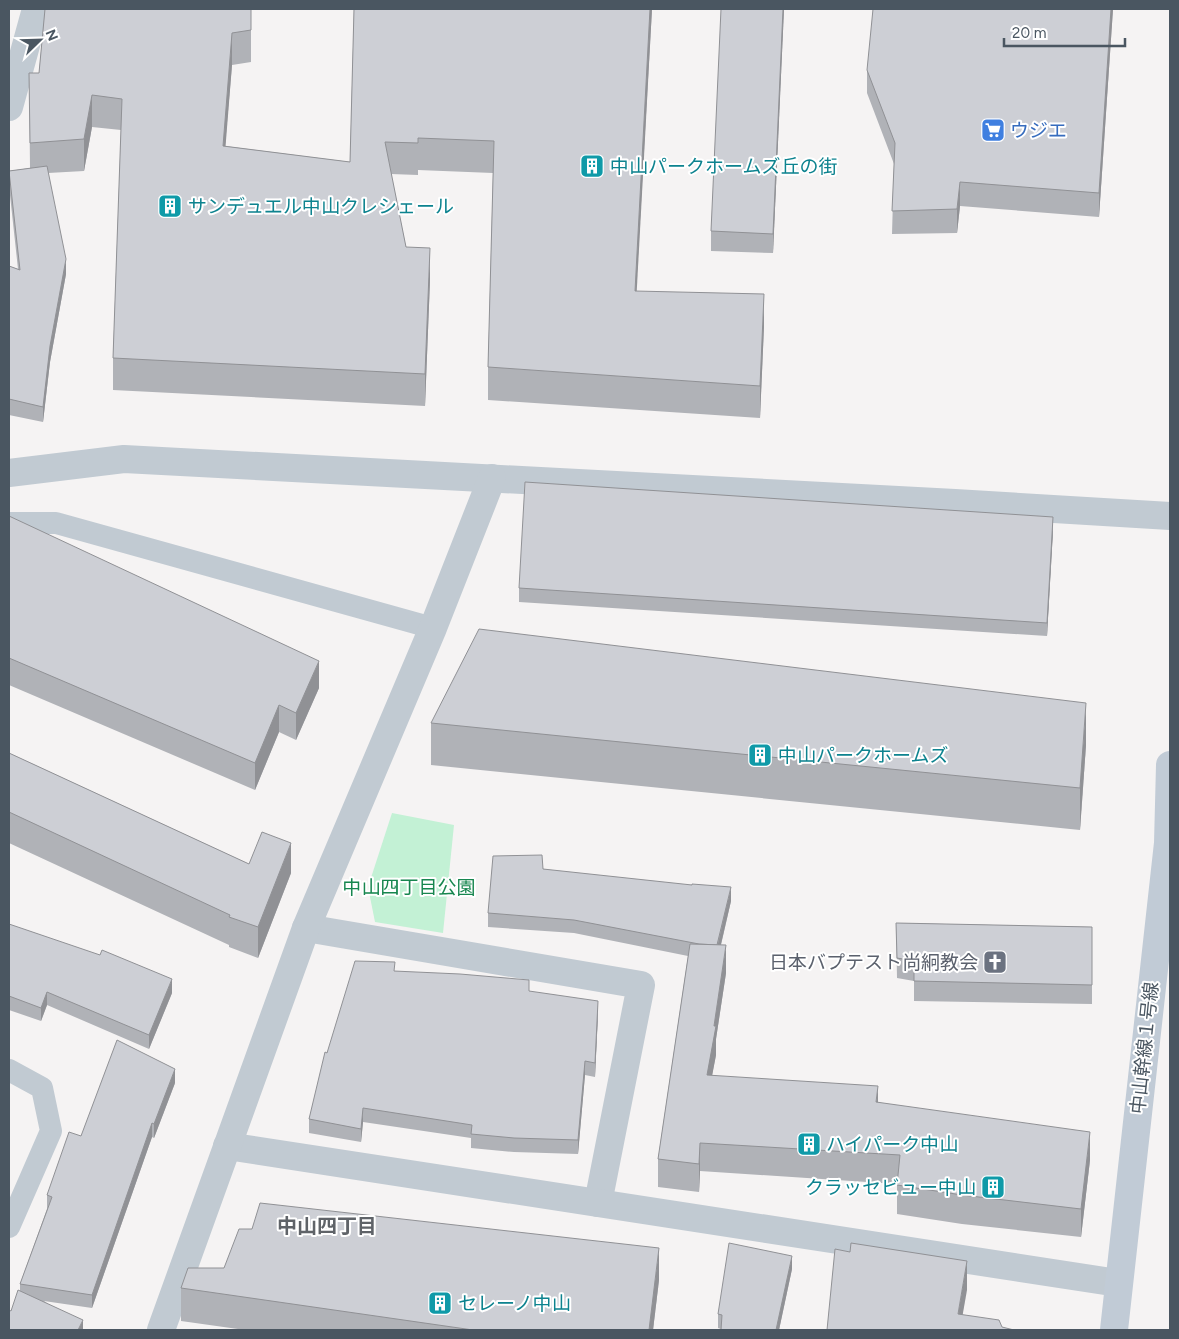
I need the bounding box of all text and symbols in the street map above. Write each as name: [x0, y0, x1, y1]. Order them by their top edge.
north arrow: [15, 15, 65, 65]
scale bar: [1004, 15, 1125, 47]
text: 20 m: [1012, 24, 1046, 42]
text: N: [42, 27, 61, 43]
supermarket icon: ウジエ: [980, 117, 1006, 143]
place label: ウジエ: [1010, 119, 1067, 142]
building icon: 中山パークホームズ丘の街: [579, 153, 605, 179]
place label: 中山パークホームズ丘の街: [610, 155, 837, 178]
building icon: サンデュエル中山クレシェール: [157, 193, 183, 219]
place label: サンデュエル中山クレシェール: [188, 195, 454, 218]
building icon: 中山パークホームズ: [747, 742, 773, 768]
place label: 中山パークホームズ: [778, 744, 948, 767]
park label: 中山四丁目公園: [342, 876, 476, 899]
church icon: 日本バプテスト尚絅教会: [982, 949, 1008, 975]
place label: 日本バプテスト尚絅教会: [769, 951, 978, 974]
street label: 中山幹線１号線: [1126, 981, 1163, 1115]
building icon: ハイパーク中山: [796, 1131, 822, 1157]
place label: ハイパーク中山: [826, 1133, 958, 1156]
building icon: クラッセビュー中山: [980, 1174, 1006, 1200]
place label: クラッセビュー中山: [805, 1176, 976, 1199]
district label: 中山四丁目: [277, 1214, 377, 1238]
building icon: セレーノ中山: [427, 1290, 453, 1316]
place label: セレーノ中山: [458, 1292, 571, 1315]

